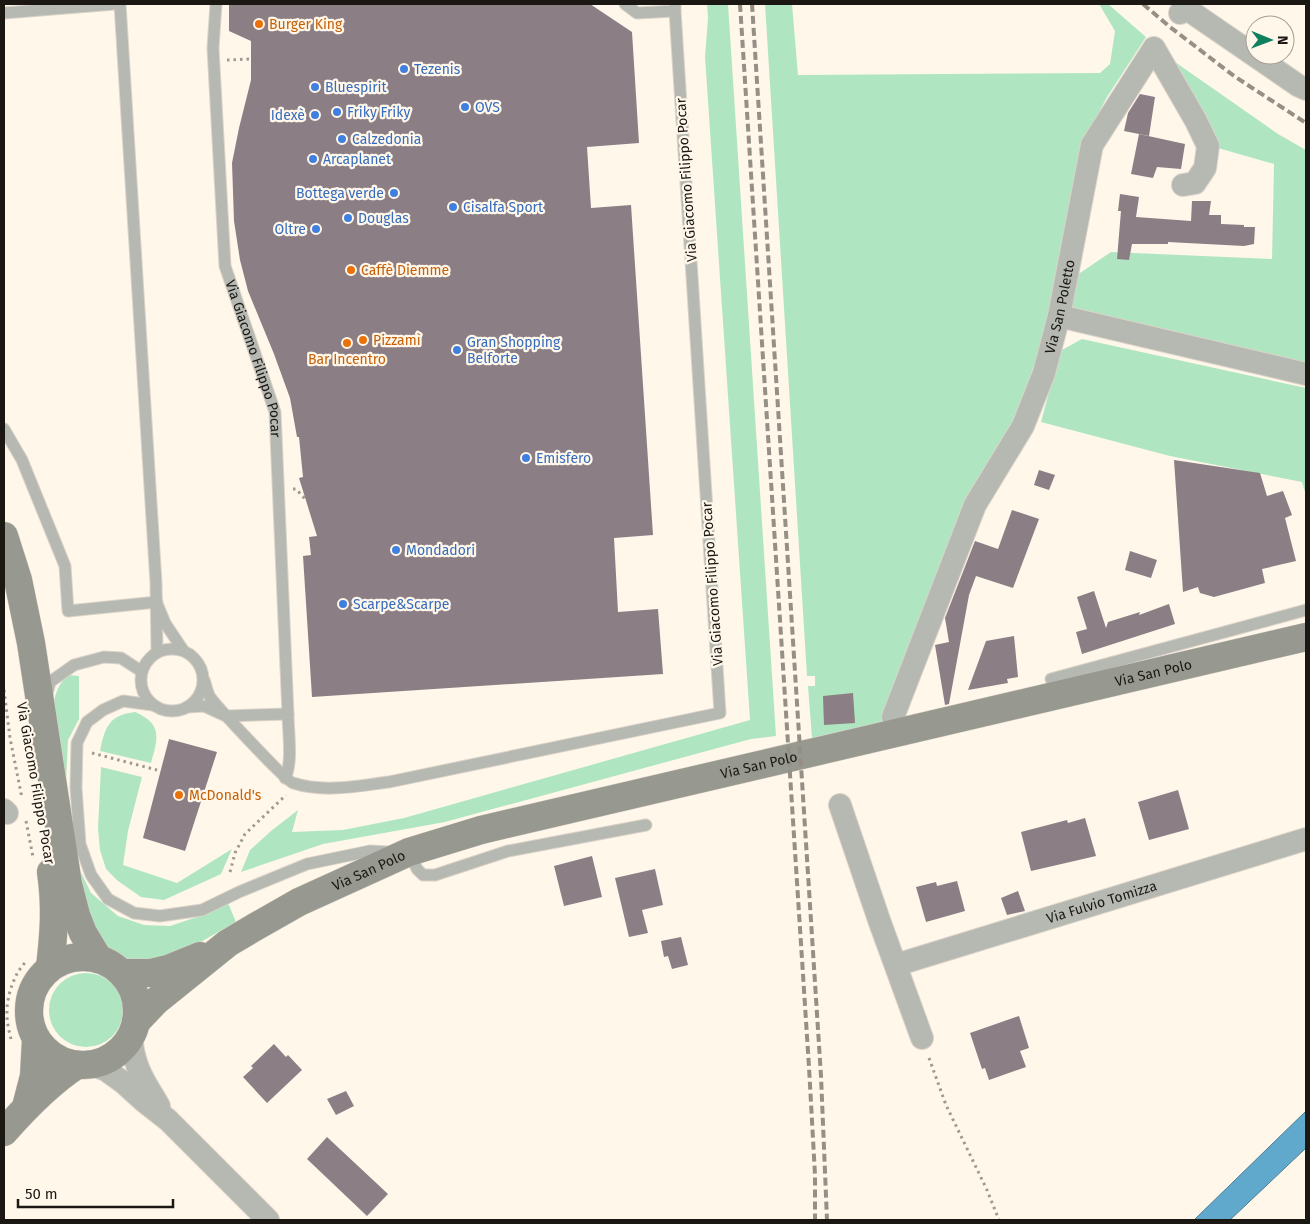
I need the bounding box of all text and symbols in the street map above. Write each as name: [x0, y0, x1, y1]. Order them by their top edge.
north arrow: [1245, 15, 1295, 65]
place label: Burger King: [269, 16, 343, 33]
marker: Burger King: [253, 18, 265, 30]
text: N: [1274, 35, 1291, 45]
place label: Tezenis: [414, 61, 461, 78]
marker: Tezenis: [398, 63, 410, 75]
place label: Bluespirit: [325, 79, 388, 96]
marker: Bluespirit: [309, 81, 321, 93]
street label: Via Giacomo Filippo Pocar: [672, 97, 701, 263]
place label: OVS: [475, 99, 500, 116]
marker: OVS: [459, 101, 471, 113]
place label: Friky Friky: [347, 104, 410, 121]
marker: Friky Friky: [331, 106, 343, 118]
place label: Idexè: [271, 107, 305, 124]
marker: Idexè: [309, 109, 321, 121]
place label: Calzedonia: [352, 131, 421, 148]
marker: Calzedonia: [336, 133, 348, 145]
place label: Arcaplanet: [323, 151, 392, 168]
marker: Arcaplanet: [307, 153, 319, 165]
place label: Bottega verde: [296, 185, 384, 202]
marker: Bottega verde: [388, 187, 400, 199]
place label: Cisalfa Sport: [463, 199, 544, 216]
marker: Cisalfa Sport: [447, 201, 459, 213]
place label: Douglas: [358, 210, 409, 227]
marker: Douglas: [342, 212, 354, 224]
place label: Oltre: [275, 221, 306, 238]
marker: Oltre: [310, 223, 322, 235]
street label: Via San Poletto: [1041, 258, 1079, 356]
place label: Caffè Diemme: [361, 262, 449, 279]
marker: Caffè Diemme: [345, 264, 357, 276]
street label: Via Giacomo Filippo Pocar: [221, 278, 284, 438]
place label: Pizzamì: [373, 332, 421, 349]
marker: Pizzamì: [357, 334, 369, 346]
place label: Gran Shopping Belforte: [467, 334, 561, 367]
marker: Bar Incentro: [341, 337, 353, 349]
marker: Gran Shopping Belforte: [451, 344, 463, 356]
place label: Bar Incentro: [308, 351, 386, 368]
place label: Emisfero: [536, 450, 591, 467]
marker: Emisfero: [520, 452, 532, 464]
street label: Via Giacomo Filippo Pocar: [698, 501, 727, 667]
place label: Mondadori: [406, 542, 475, 559]
marker: Mondadori: [390, 544, 402, 556]
place label: Scarpe&Scarpe: [353, 596, 450, 613]
marker: Scarpe&Scarpe: [337, 598, 349, 610]
street label: Via San Polo: [1113, 656, 1194, 690]
street label: Via Giacomo Filippo Pocar: [13, 701, 58, 866]
street label: Via San Polo: [719, 748, 799, 783]
place label: McDonald's: [189, 787, 262, 804]
marker: McDonald's: [173, 789, 185, 801]
street label: Via San Polo: [330, 847, 408, 895]
street label: Via Fulvio Tomizza: [1044, 877, 1159, 927]
scale bar: [18, 1176, 172, 1208]
text: 50 m: [25, 1185, 58, 1203]

